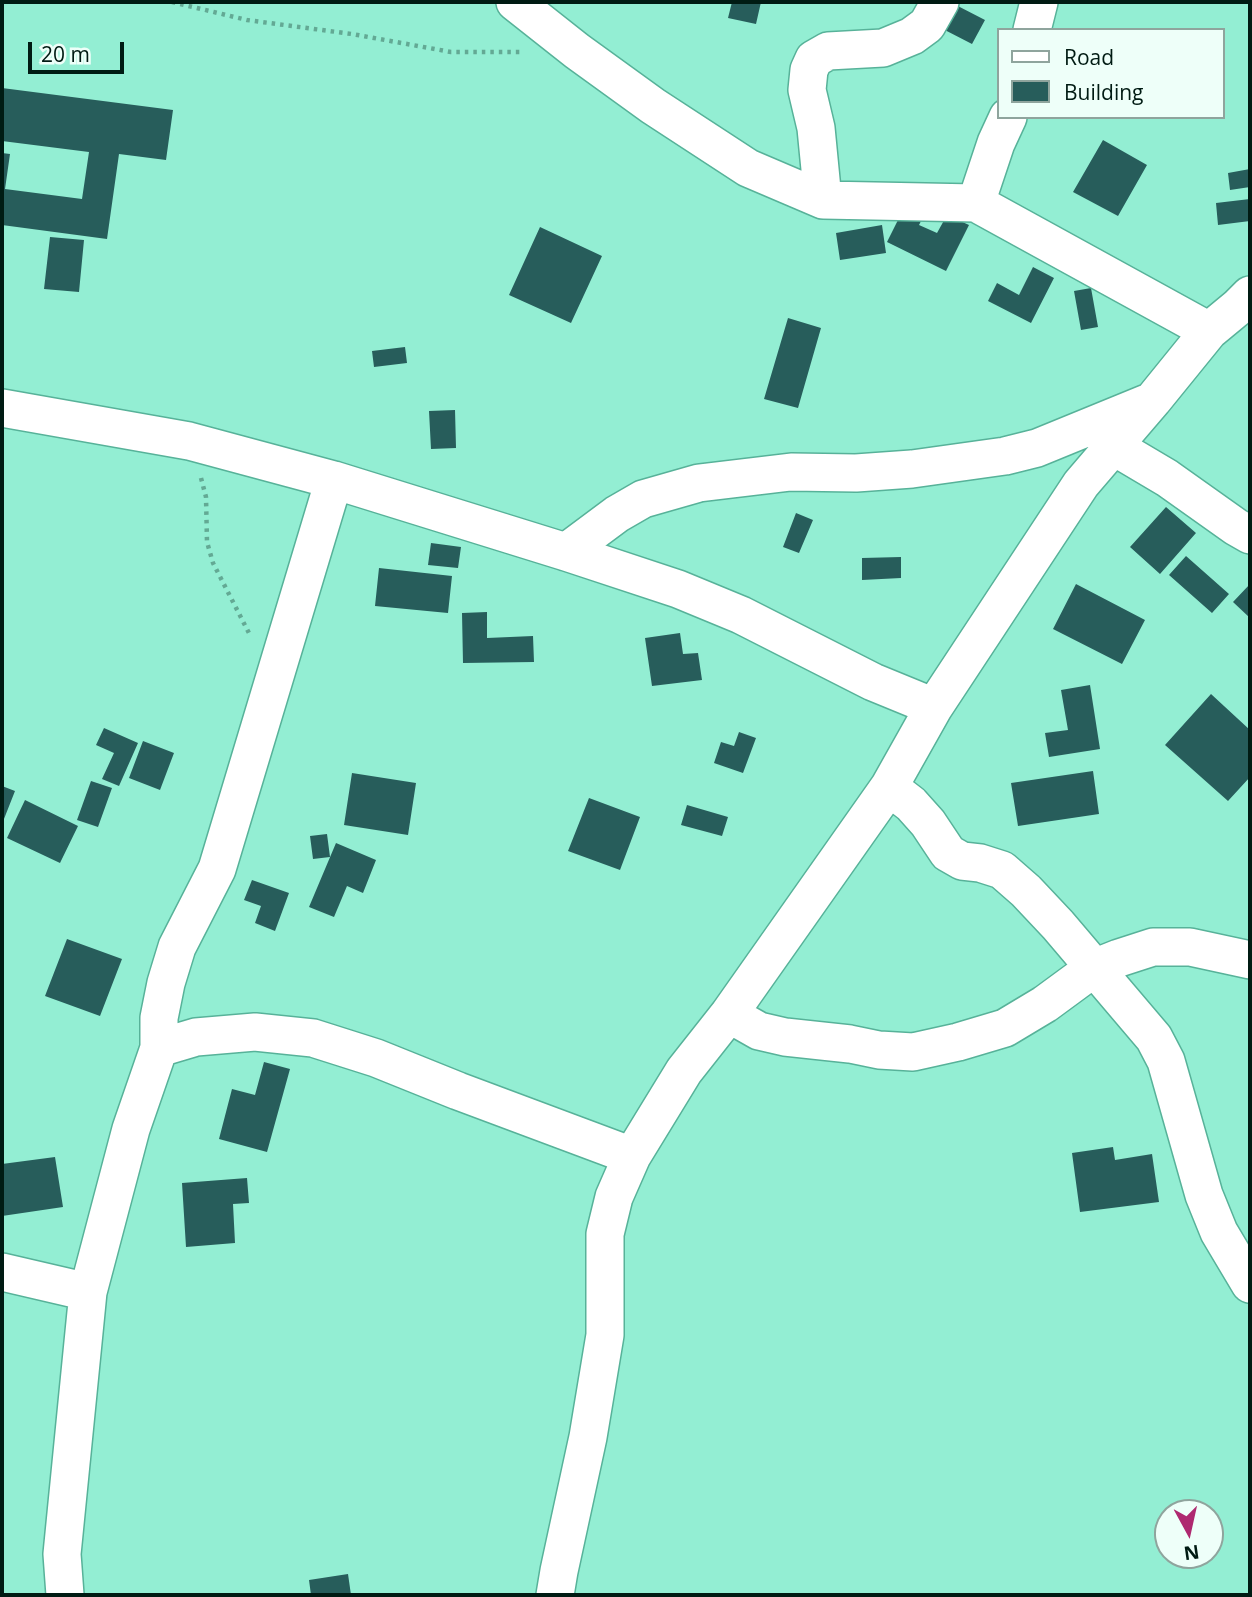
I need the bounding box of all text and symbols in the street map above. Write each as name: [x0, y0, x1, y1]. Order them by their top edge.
scale bar: [32, 28, 128, 72]
legend: [996, 28, 1224, 119]
text: 20 m: [41, 40, 90, 68]
text: Road: [1064, 43, 1114, 71]
text: Building: [1064, 78, 1143, 106]
north arrow: [1154, 1499, 1224, 1569]
text: N: [1182, 1539, 1201, 1567]

